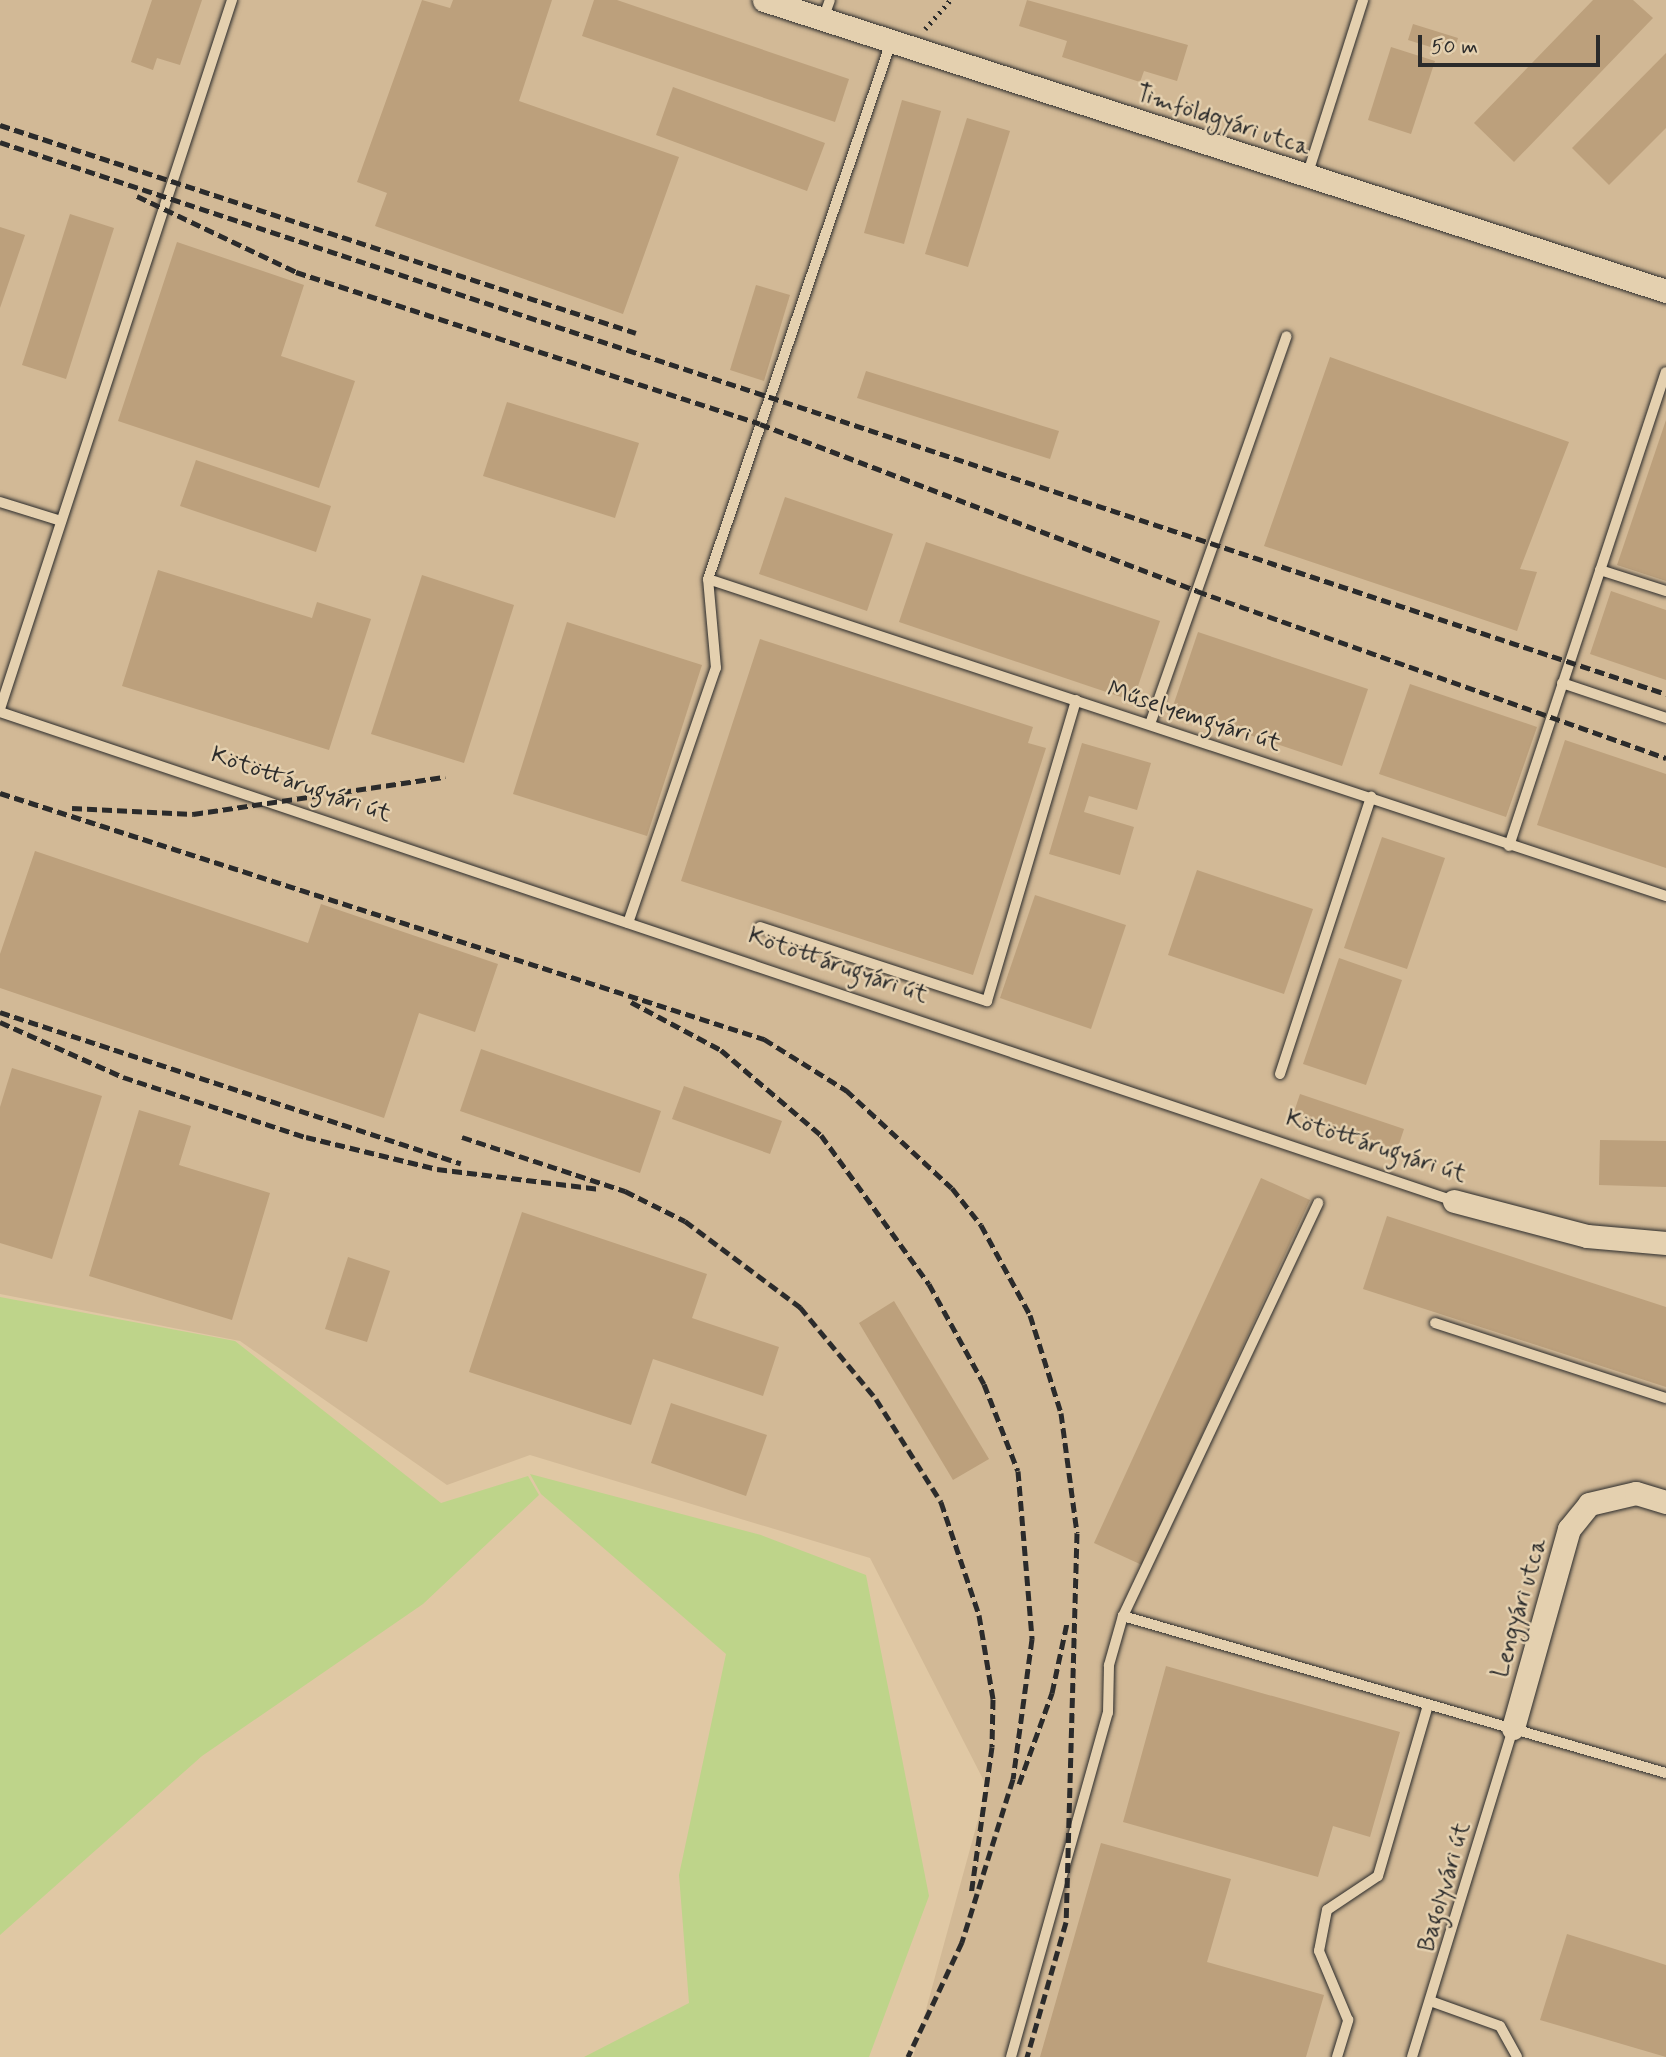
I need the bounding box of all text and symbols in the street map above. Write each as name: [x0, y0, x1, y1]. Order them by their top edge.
scale bar: [1421, 21, 1603, 65]
text: 50 m: [1431, 33, 1478, 61]
street label: Timföldgyári utca: [1132, 79, 1314, 163]
street label: Műselyemgyári út: [1103, 675, 1285, 759]
street label: Kötöttárugyári út: [207, 741, 395, 829]
street label: Kötöttárugyári út: [744, 922, 932, 1010]
street label: Kötöttárugyári út: [1282, 1104, 1470, 1190]
street label: Lengyári utca: [1486, 1535, 1554, 1681]
street label: Bagolyvári út: [1413, 1819, 1477, 1955]

